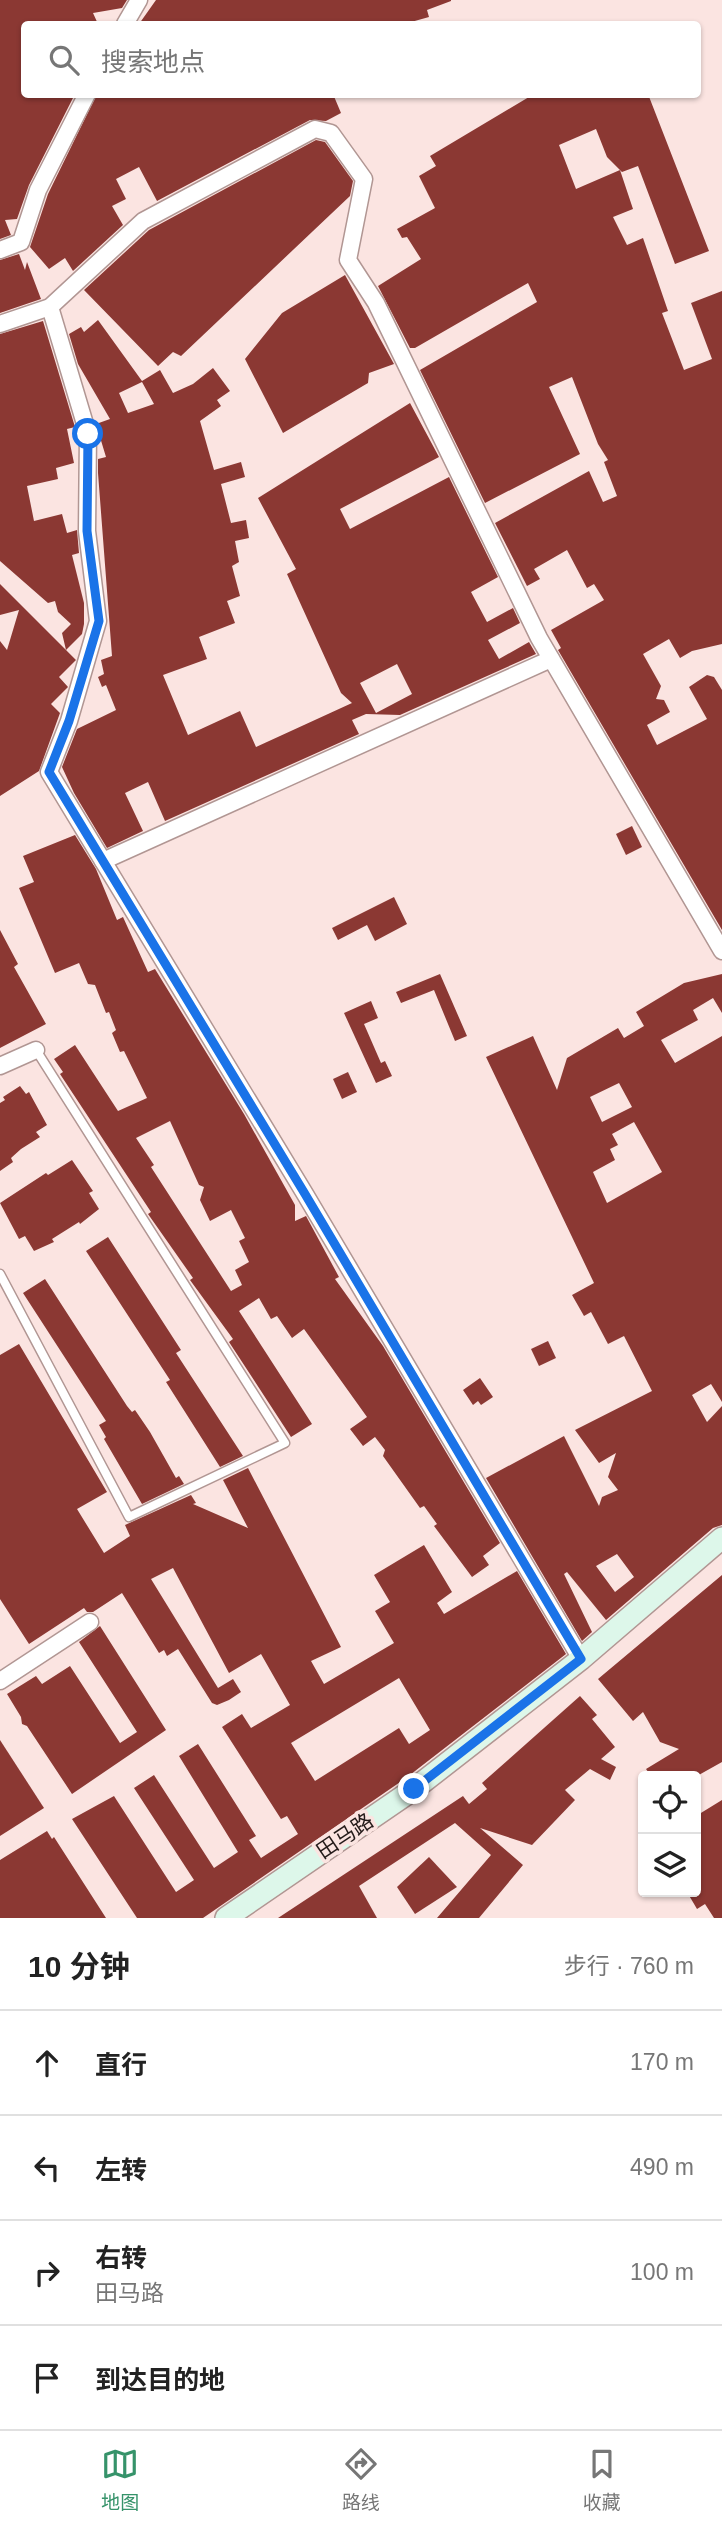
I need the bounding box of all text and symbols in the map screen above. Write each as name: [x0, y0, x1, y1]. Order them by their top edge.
search box: [21, 21, 701, 98]
icon: search: [45, 41, 83, 79]
text: 搜索地点: [101, 47, 205, 77]
route start: [72, 418, 103, 449]
map controls: [638, 1771, 701, 1897]
button: locate: [638, 1771, 701, 1834]
route end: [398, 1773, 429, 1804]
street label: 田马路: [312, 1808, 377, 1863]
button: layers: [638, 1834, 701, 1897]
text: 10 分钟: [28, 1950, 130, 1983]
text: 步行 · 760 m: [564, 1953, 694, 1979]
icon: ahead: [28, 2044, 66, 2082]
text: 170 m: [630, 2049, 694, 2075]
text: 直行: [95, 2050, 147, 2080]
icon: left: [28, 2149, 66, 2187]
text: 490 m: [630, 2154, 694, 2180]
text: 左转: [95, 2155, 147, 2185]
text: 右转: [95, 2243, 147, 2273]
icon: right: [28, 2254, 66, 2292]
text: 100 m: [630, 2259, 694, 2285]
text: 田马路: [95, 2280, 164, 2306]
icon: arrive: [28, 2359, 66, 2397]
text: 到达目的地: [95, 2365, 225, 2395]
tab: 地图: [101, 2445, 139, 2514]
tab: 路线: [342, 2445, 380, 2514]
tab: 收藏: [583, 2445, 621, 2514]

